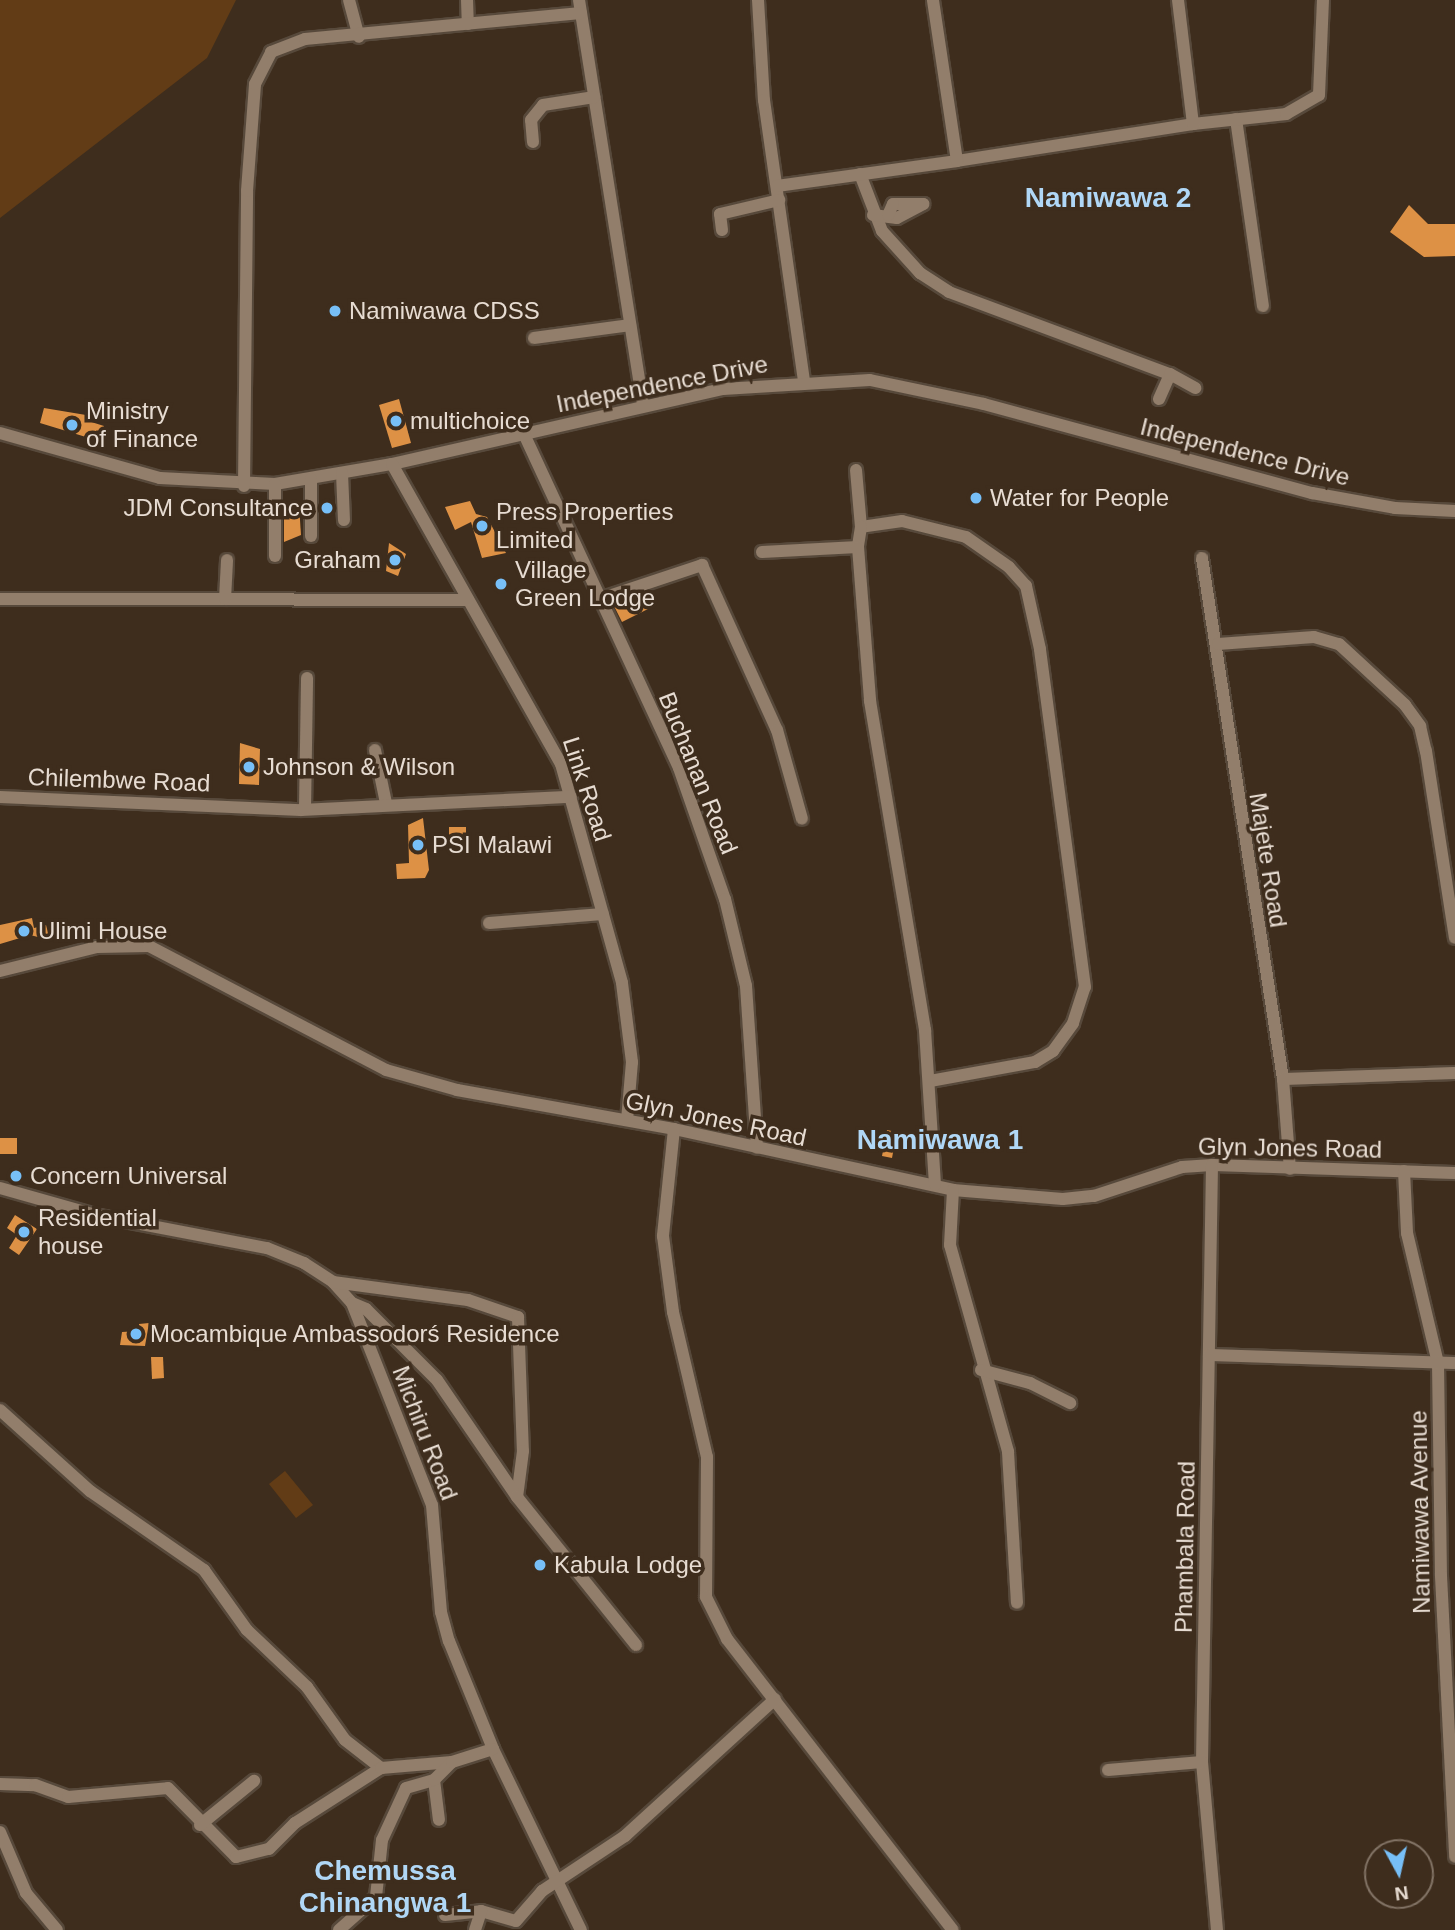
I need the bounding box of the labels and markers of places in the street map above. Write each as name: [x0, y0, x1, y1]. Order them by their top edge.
place label: Namiwawa CDSS: [349, 297, 540, 325]
marker: Namiwawa CDSS: [327, 303, 343, 319]
place label: Ministry of Finance: [86, 397, 198, 453]
place label: multichoice: [410, 407, 530, 435]
marker: multichoice: [388, 413, 404, 429]
marker: Ministry of Finance: [64, 417, 80, 433]
place label: Water for People: [990, 484, 1169, 512]
marker: Water for People: [968, 490, 984, 506]
place label: JDM Consultance: [124, 494, 313, 522]
place label: Press Properties Limited: [496, 498, 673, 554]
marker: JDM Consultance: [319, 500, 335, 516]
marker: Press Properties Limited: [474, 518, 490, 534]
place label: Graham: [294, 546, 381, 574]
marker: Graham: [387, 552, 403, 568]
place label: Village Green Lodge: [515, 556, 655, 612]
marker: Village Green Lodge: [493, 576, 509, 592]
place label: Johnson & Wilson: [263, 753, 455, 781]
marker: Johnson & Wilson: [241, 759, 257, 775]
place label: PSI Malawi: [432, 831, 552, 859]
marker: PSI Malawi: [410, 837, 426, 853]
place label: Ulimi House: [38, 917, 167, 945]
marker: Ulimi House: [16, 923, 32, 939]
place label: Concern Universal: [30, 1162, 227, 1190]
marker: Concern Universal: [8, 1168, 24, 1184]
place label: Residential house: [38, 1204, 157, 1260]
marker: Residential house: [16, 1224, 32, 1240]
place label: Mocambique Ambassodorś Residence: [150, 1320, 561, 1348]
marker: Mocambique Ambassodorś Residence: [128, 1326, 144, 1342]
place label: Kabula Lodge: [554, 1551, 702, 1579]
marker: Kabula Lodge: [532, 1557, 548, 1573]

